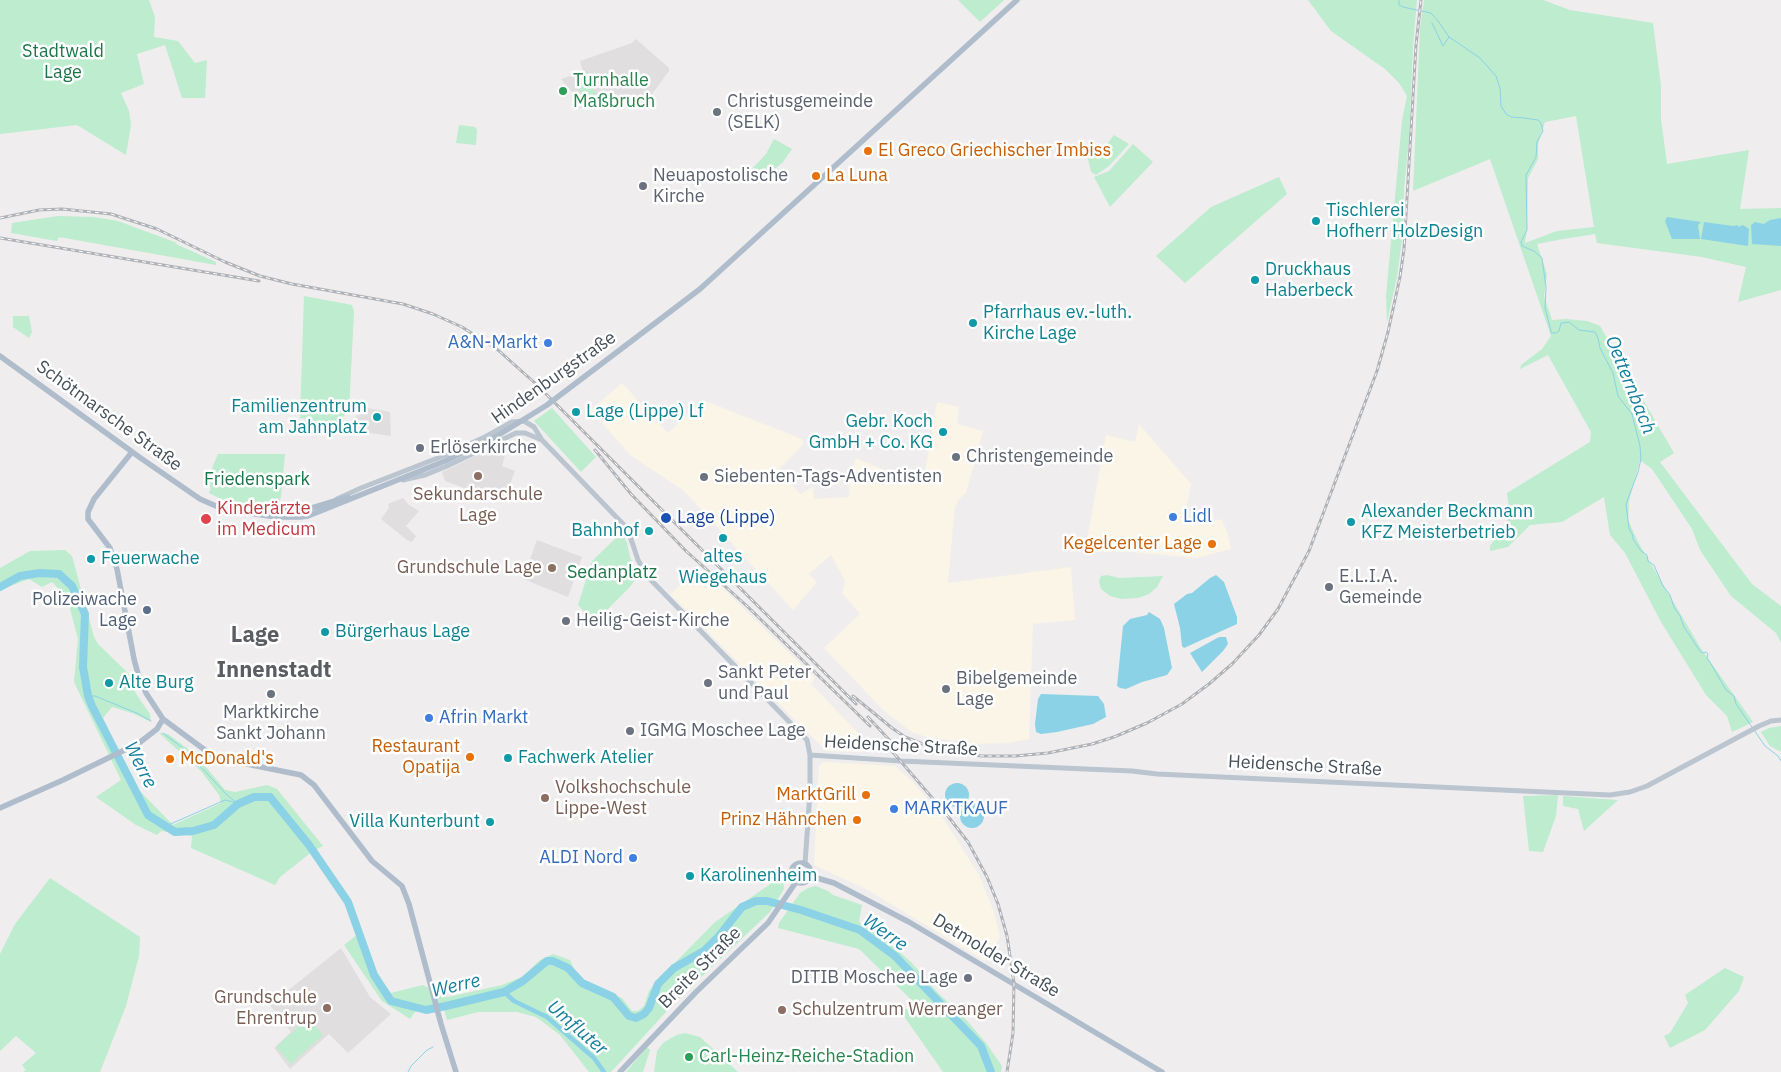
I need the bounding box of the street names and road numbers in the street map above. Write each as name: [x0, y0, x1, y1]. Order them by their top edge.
street label: Hindenburgstraße: [488, 327, 620, 429]
street label: Schötmarsche Straße: [32, 356, 186, 476]
street label: Heidensche Straße: [823, 731, 979, 761]
street label: Heidensche Straße: [1227, 751, 1383, 781]
street label: Detmolder Straße: [929, 910, 1063, 1002]
street label: Breite Straße: [654, 922, 746, 1014]

